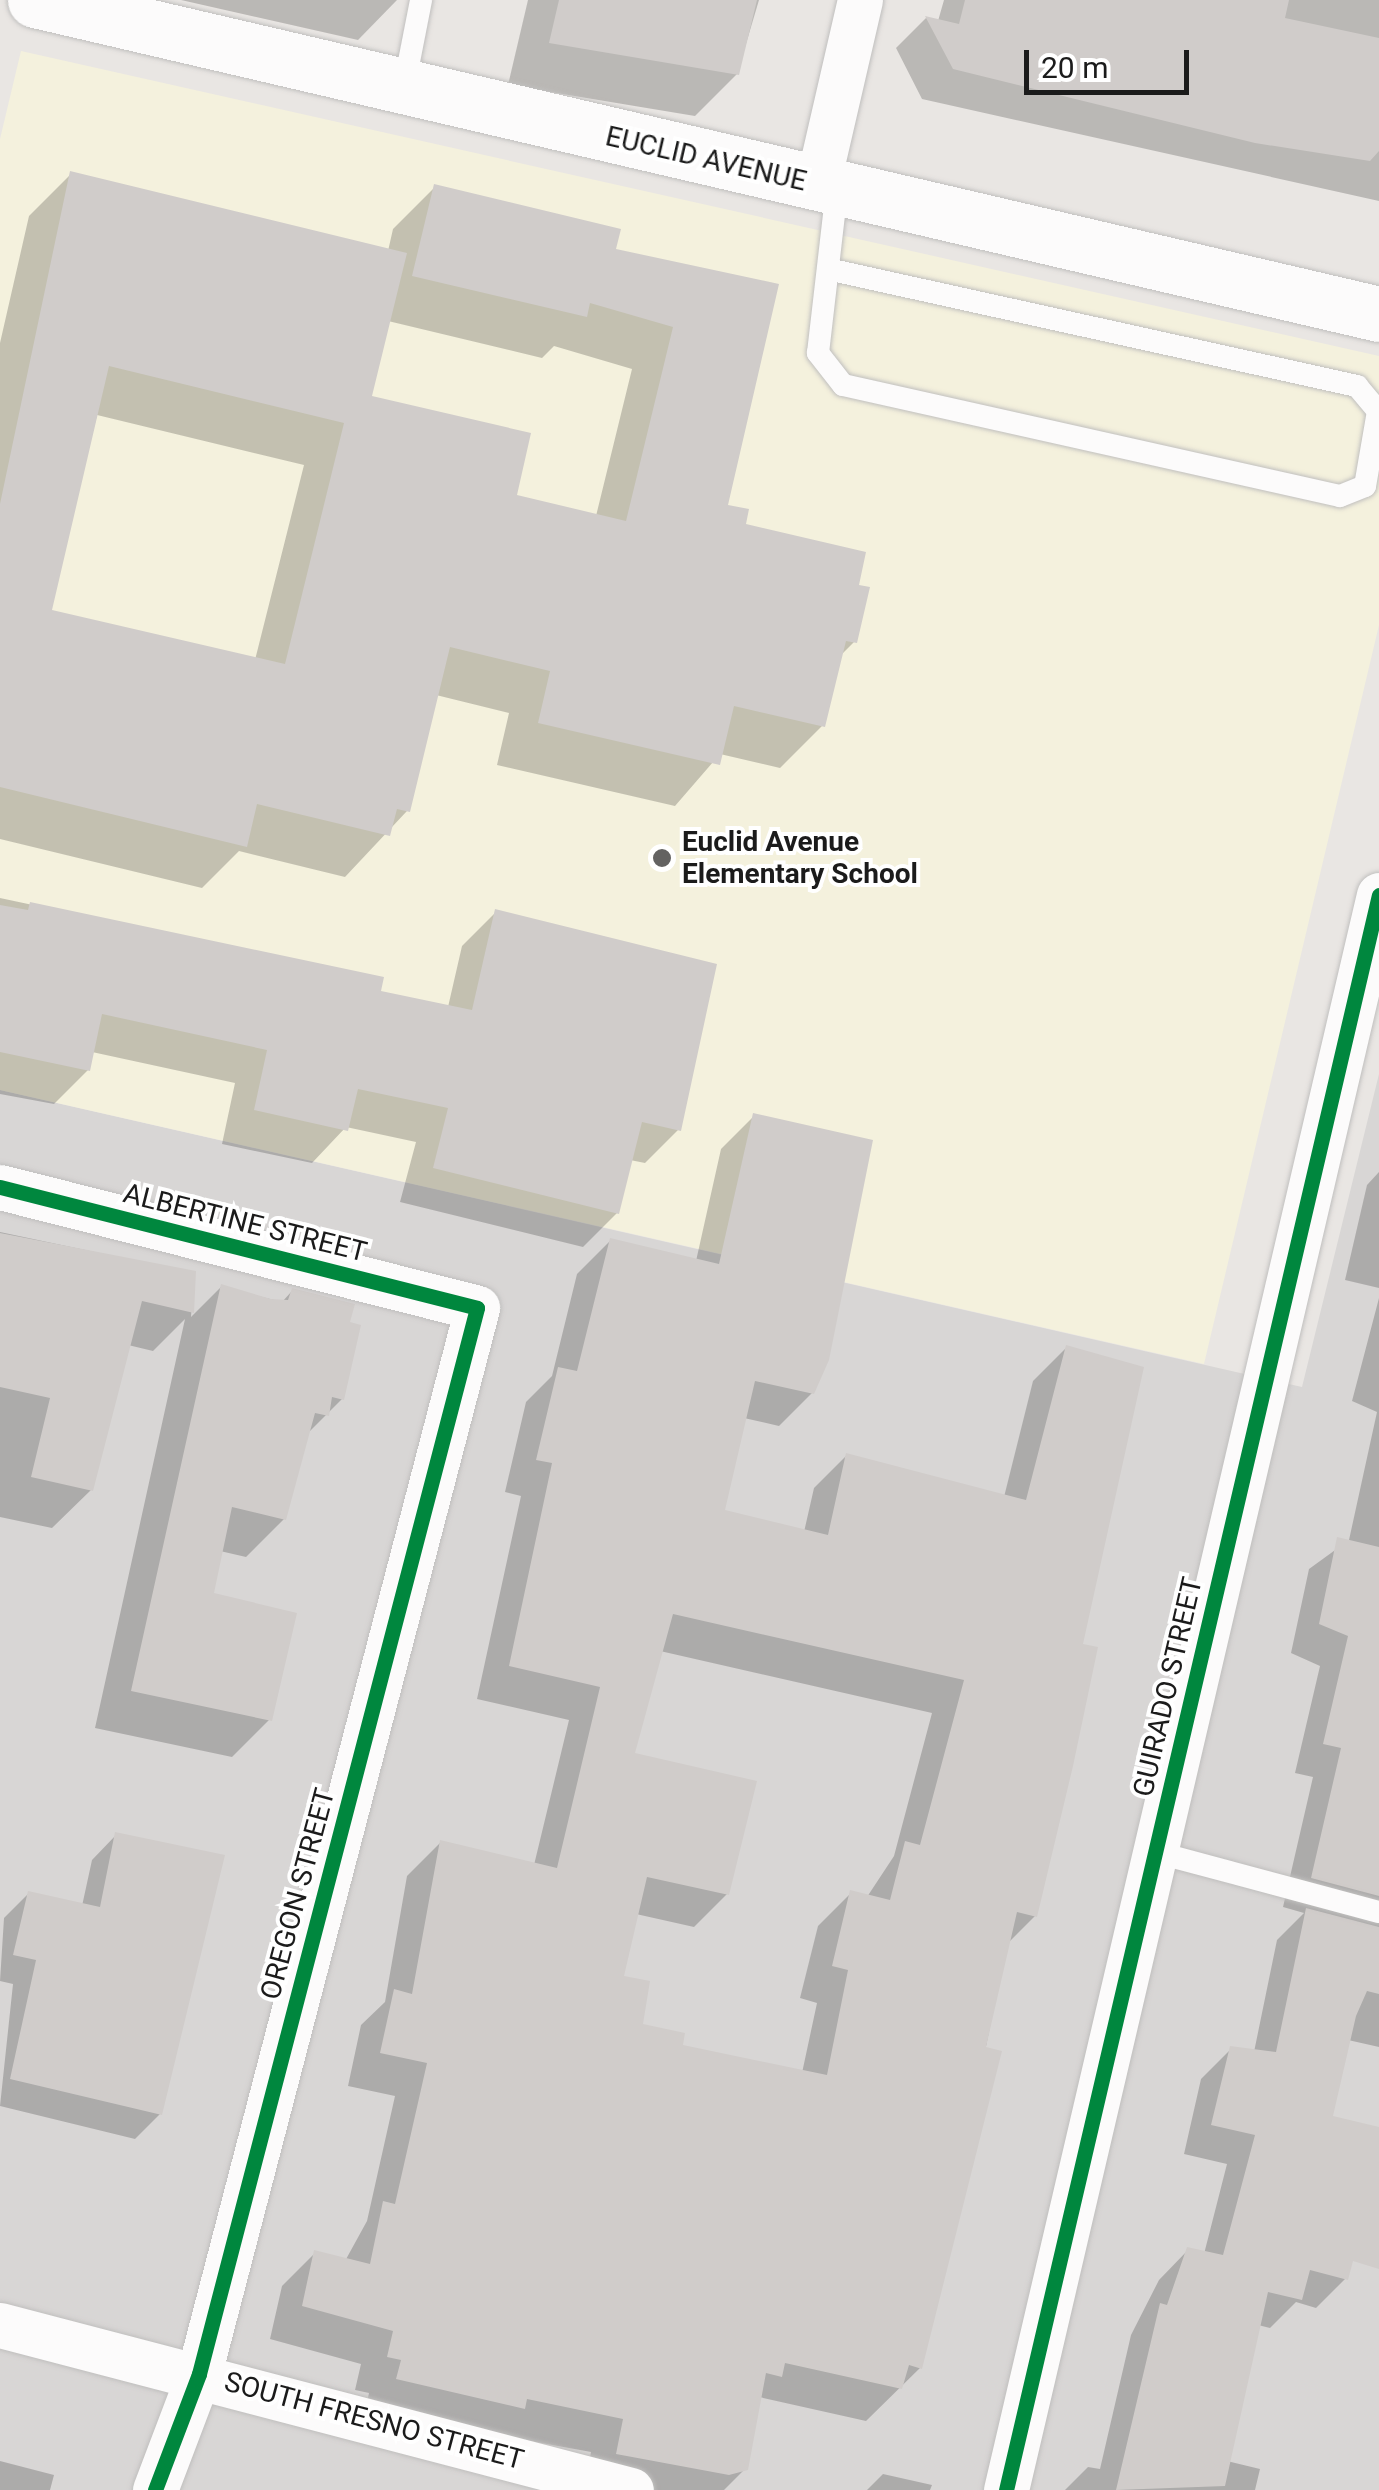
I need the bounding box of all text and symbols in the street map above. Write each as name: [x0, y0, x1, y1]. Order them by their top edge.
scale bar: [1029, 30, 1194, 92]
text: 20 m: [1041, 50, 1108, 85]
street label: EUCLID AVENUE: [602, 120, 810, 198]
place label: Euclid Avenue Elementary School: [682, 825, 918, 891]
marker: Euclid Avenue Elementary School: [651, 847, 673, 869]
street label: ALBERTINE STREET: [120, 1177, 370, 1269]
street label: GUIRADO STREET: [1126, 1574, 1210, 1800]
street label: OREGON STREET: [254, 1785, 342, 2003]
street label: SOUTH FRESNO STREET: [221, 2365, 527, 2477]

